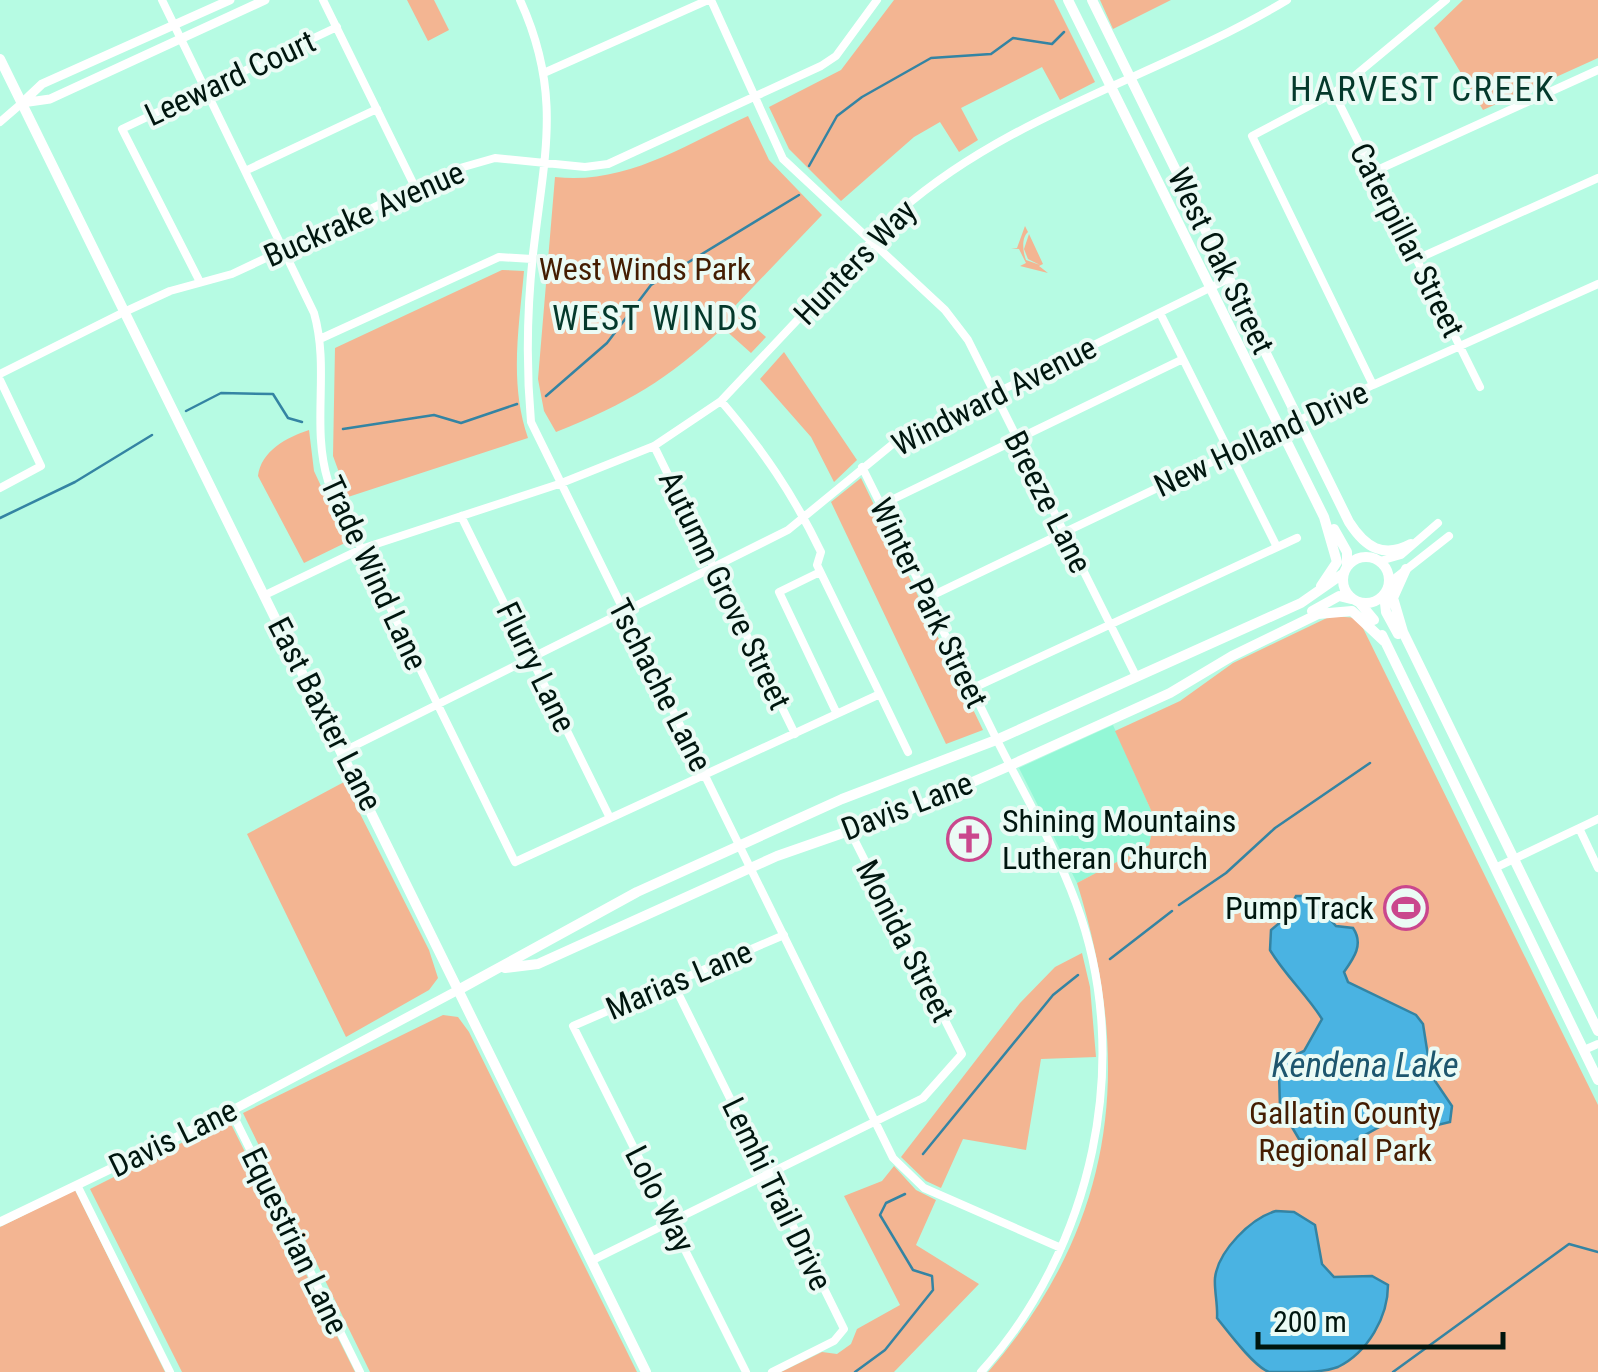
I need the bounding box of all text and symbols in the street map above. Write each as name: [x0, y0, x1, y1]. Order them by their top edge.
street label: Leeward Court: [139, 22, 321, 134]
district label: HARVEST CREEK: [1290, 69, 1556, 110]
street label: Caterpillar Street: [1342, 137, 1472, 343]
street label: Buckrake Avenue: [258, 153, 470, 275]
street label: West Oak Street: [1160, 162, 1282, 360]
street label: Hunters Way: [786, 192, 924, 332]
park label: West Winds Park: [539, 250, 752, 288]
district label: WEST WINDS: [552, 298, 760, 339]
street label: Windward Avenue: [886, 328, 1102, 464]
street label: New Holland Drive: [1148, 373, 1374, 505]
street label: Breeze Lane: [996, 425, 1100, 579]
street label: Autumn Grove Street: [651, 465, 799, 715]
street label: Trade Wind Lane: [312, 470, 436, 676]
street label: Winter Park Street: [862, 492, 996, 714]
street label: Tschache Lane: [600, 592, 720, 778]
street label: Flurry Lane: [488, 596, 584, 738]
street label: East Baxter Lane: [260, 611, 390, 817]
street label: Davis Lane: [836, 764, 978, 848]
place label: Shining Mountains Lutheran Church: [1002, 802, 1236, 877]
church icon: Shining Mountains Lutheran Church: [946, 816, 992, 862]
street label: Monida Street: [848, 854, 962, 1028]
sports icon: Pump Track: [1383, 885, 1429, 931]
place label: Pump Track: [1225, 889, 1375, 927]
street label: Marias Lane: [600, 932, 758, 1028]
water label: Kendena Lake: [1271, 1045, 1459, 1086]
street label: Davis Lane: [103, 1091, 243, 1185]
street label: Lemhi Trail Drive: [714, 1091, 840, 1297]
park label: Gallatin County Regional Park: [1249, 1094, 1441, 1169]
street label: Lolo Way: [617, 1139, 703, 1259]
street label: Equestrian Lane: [234, 1142, 356, 1340]
scale bar: [1258, 1287, 1503, 1349]
text: 200 m: [1273, 1304, 1347, 1339]

